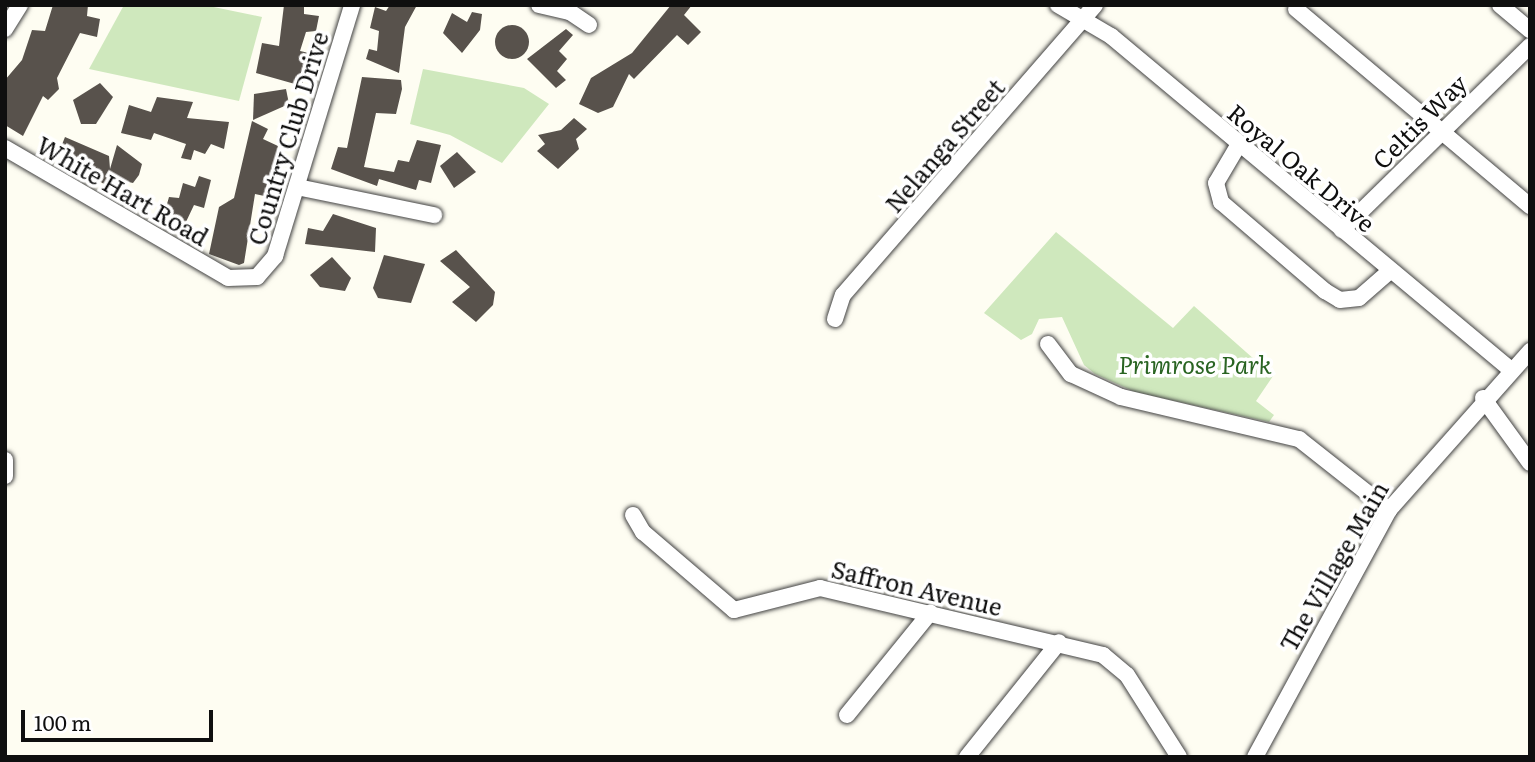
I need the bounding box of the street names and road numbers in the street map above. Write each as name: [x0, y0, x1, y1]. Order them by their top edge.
street label: Country Club Drive: [241, 28, 333, 248]
street label: Celtis Way: [1366, 68, 1472, 174]
street label: Nelanga Street: [878, 72, 1010, 218]
street label: Royal Oak Drive: [1223, 97, 1381, 237]
street label: White Hart Road: [32, 129, 214, 251]
street label: The Village Main: [1273, 476, 1393, 656]
street label: Saffron Avenue: [829, 553, 1005, 621]

